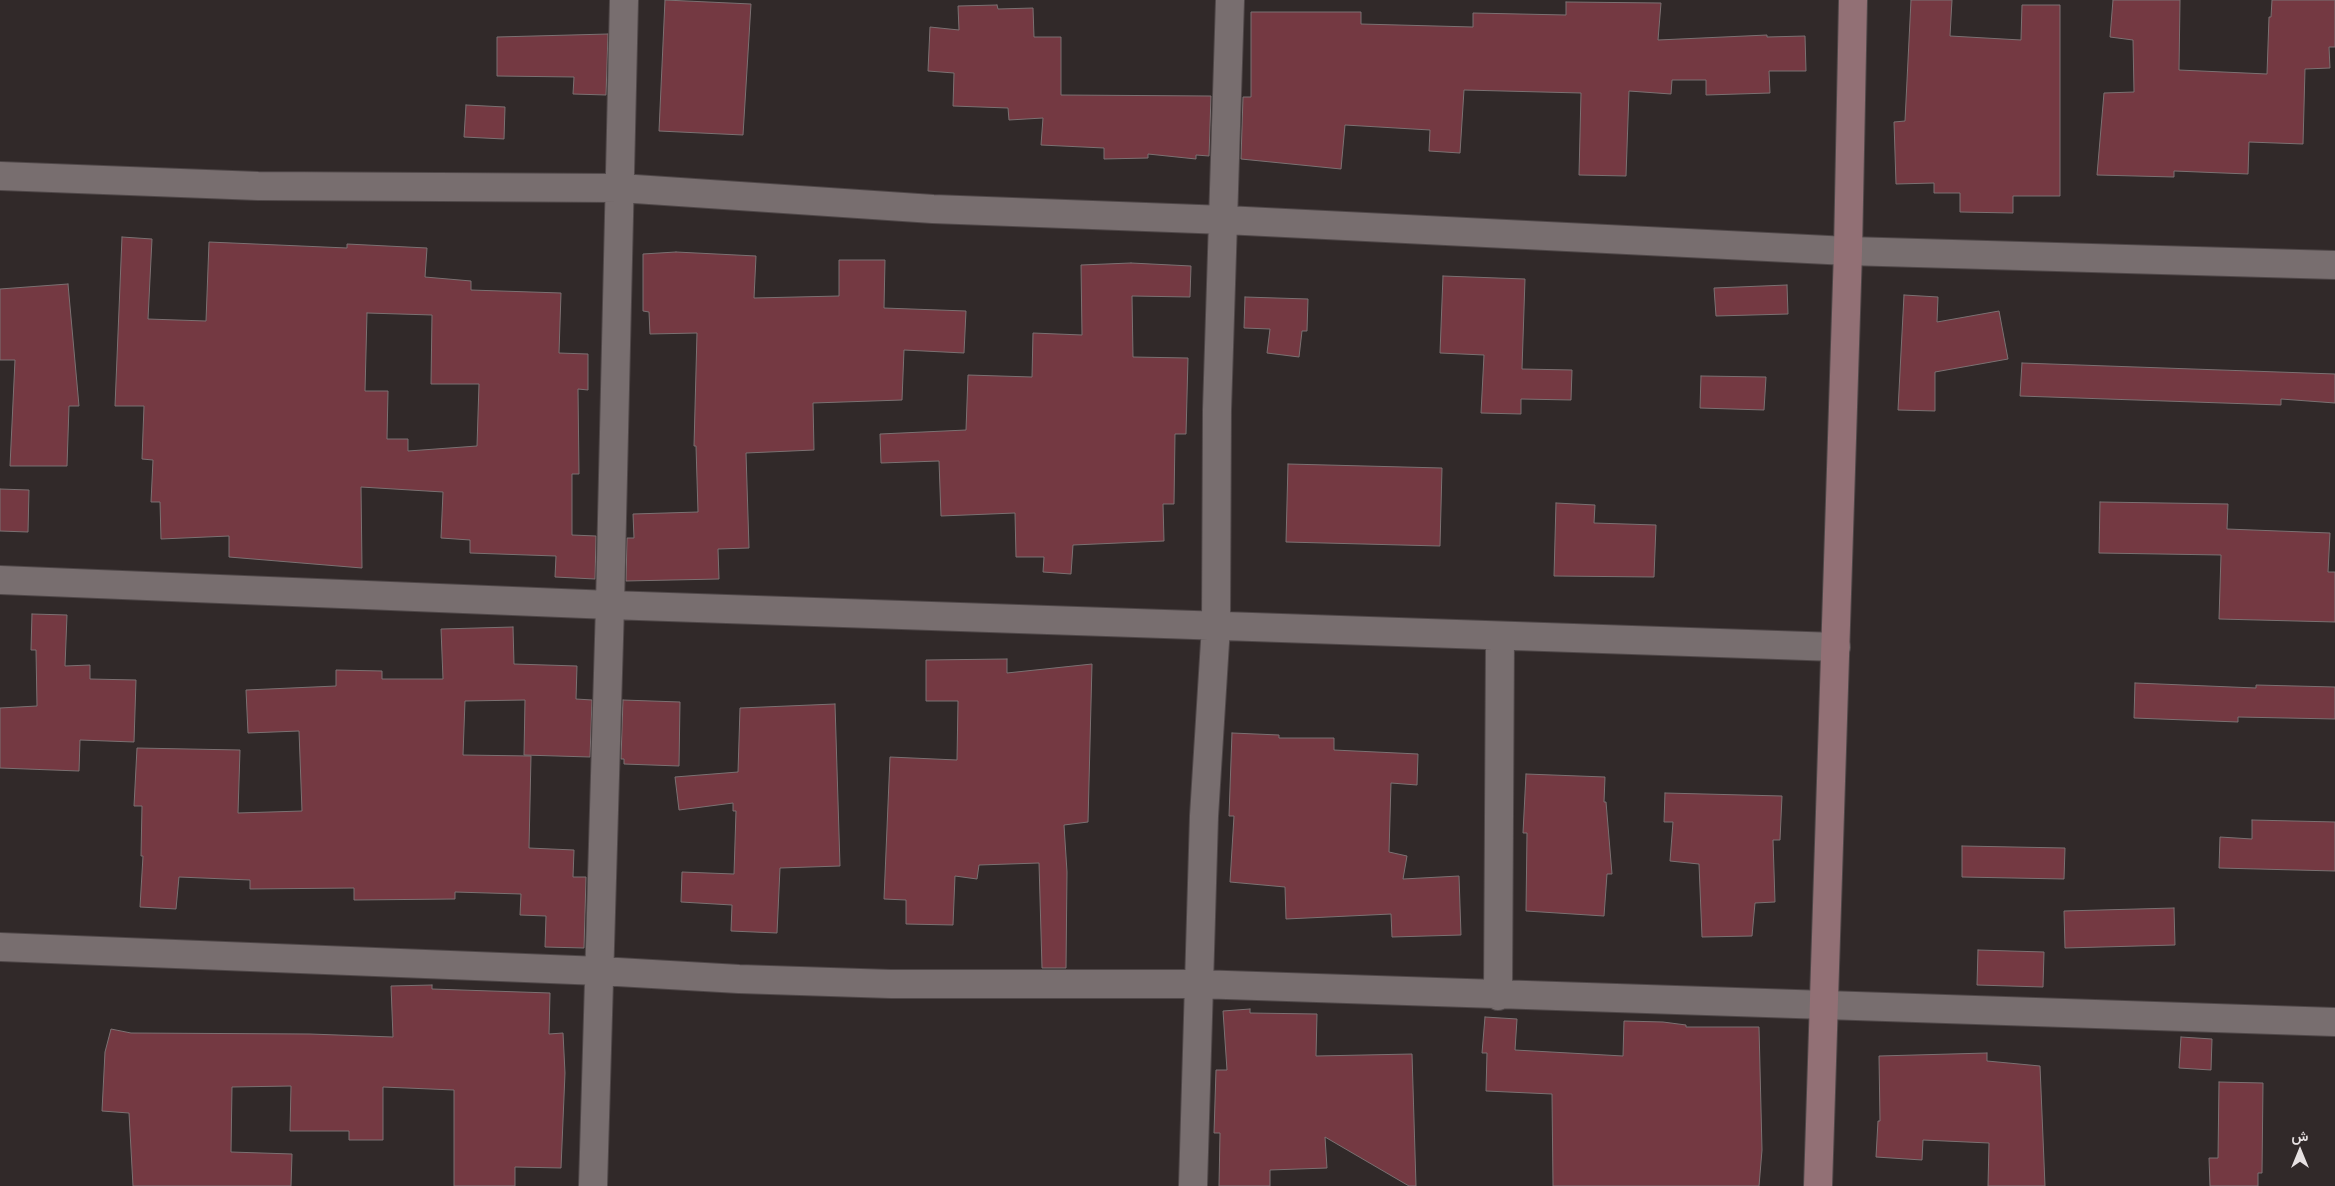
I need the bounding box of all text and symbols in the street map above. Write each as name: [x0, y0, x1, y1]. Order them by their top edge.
north arrow: [2275, 1126, 2325, 1176]
text: ش: [2292, 1127, 2308, 1144]

